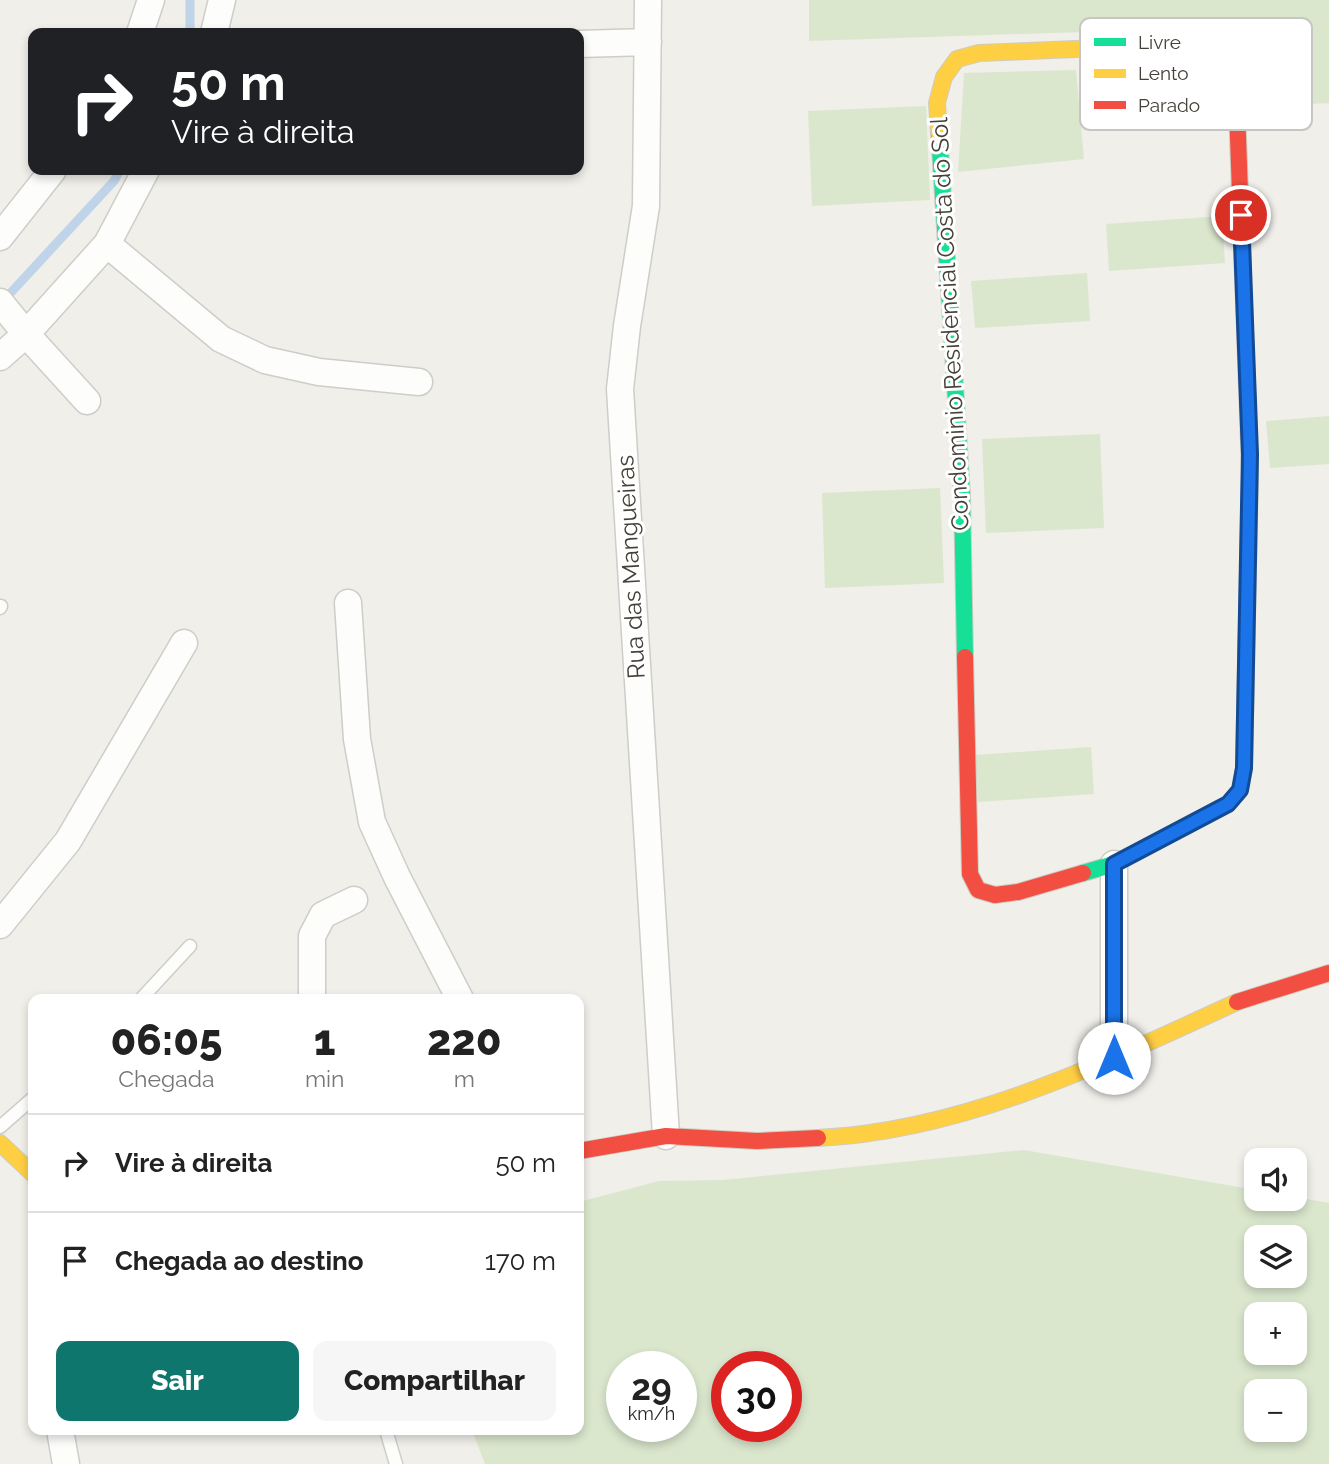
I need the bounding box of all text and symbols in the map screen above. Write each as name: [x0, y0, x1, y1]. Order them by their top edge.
legend: [1080, 18, 1312, 130]
text: Livre: [1138, 31, 1181, 53]
text: 50 m: [171, 54, 286, 111]
icon: right: [56, 56, 147, 147]
text: Lento: [1138, 62, 1189, 84]
text: Parado: [1138, 94, 1200, 116]
text: Vire à direita: [171, 113, 354, 150]
street label: Condominio Residencial Costa do Sol: [924, 116, 975, 531]
pin: [1211, 185, 1271, 245]
icon: arrive: [1222, 196, 1260, 234]
street label: Rua das Mangueiras: [610, 454, 651, 680]
text: 06:05: [110, 1016, 223, 1065]
text: 1: [314, 1016, 336, 1065]
text: 220: [427, 1016, 502, 1065]
position arrow: [1077, 1021, 1151, 1095]
text: Chegada: [118, 1065, 215, 1092]
text: min: [305, 1065, 345, 1092]
text: m: [454, 1065, 475, 1092]
icon: right: [56, 1144, 94, 1182]
text: Vire à direita: [115, 1148, 272, 1178]
text: 50 m: [495, 1148, 556, 1178]
map controls: [1244, 1148, 1307, 1442]
button: sound: [1244, 1148, 1307, 1211]
button: layers: [1244, 1225, 1307, 1288]
icon: arrive: [56, 1242, 94, 1280]
text: Chegada ao destino: [115, 1246, 364, 1276]
text: 170 m: [485, 1246, 556, 1276]
button: +: [1244, 1302, 1307, 1365]
button: Sair: [56, 1341, 299, 1421]
button: Compartilhar: [313, 1341, 556, 1421]
speed limit sign: 30: [711, 1351, 802, 1442]
text: 29: [631, 1367, 672, 1408]
button: −: [1244, 1379, 1307, 1442]
text: km/h: [628, 1403, 675, 1424]

